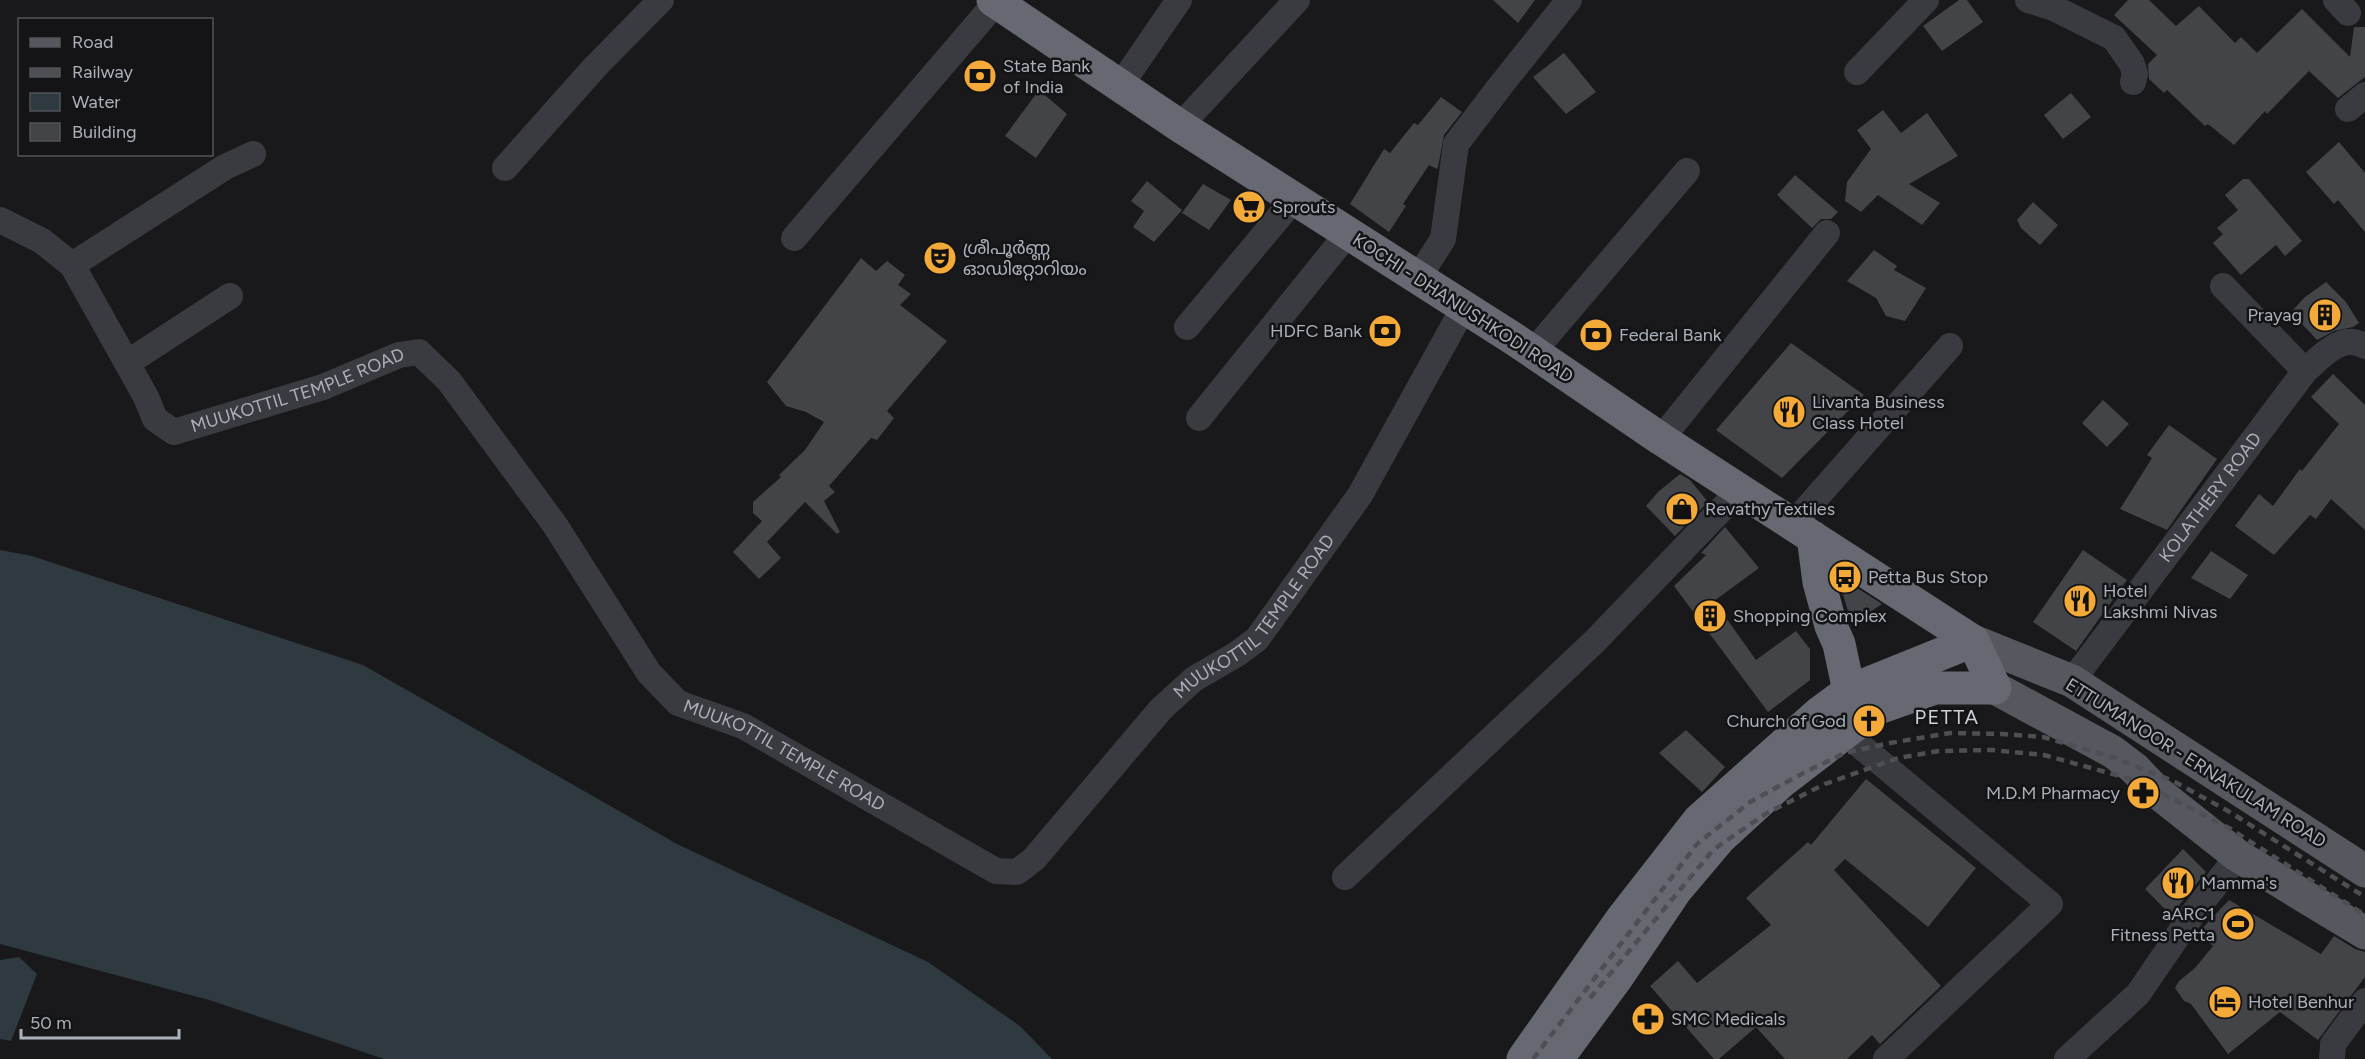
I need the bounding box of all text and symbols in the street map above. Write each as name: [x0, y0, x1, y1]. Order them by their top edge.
legend: [18, 18, 213, 156]
text: Road: [72, 31, 113, 53]
place label: State Bank of India: [1003, 55, 1090, 98]
bank icon: State Bank of India: [962, 58, 998, 94]
text: Railway: [72, 61, 134, 83]
text: Water: [72, 91, 120, 113]
text: Building: [72, 121, 137, 143]
supermarket icon: Sprouts: [1231, 189, 1267, 225]
place label: Sprouts: [1272, 196, 1335, 218]
street label: KOCHI - DHANUSHKODI ROAD: [1349, 228, 1577, 388]
place label: ശ്രീപൂർണ്ണ ഓഡിറ്റോറിയം: [963, 237, 1087, 281]
theatre icon: ശ്രീപൂർണ്ണ ഓഡിറ്റോറിയം: [922, 240, 958, 276]
building icon: Prayag: [2307, 297, 2343, 333]
place label: Prayag: [2248, 304, 2302, 326]
bank icon: HDFC Bank: [1367, 313, 1403, 349]
bank icon: Federal Bank: [1578, 317, 1614, 353]
place label: HDFC Bank: [1270, 320, 1362, 342]
place label: Federal Bank: [1619, 324, 1722, 346]
street label: MUUKOTTIL TEMPLE ROAD: [188, 343, 408, 437]
place label: Livanta Business Class Hotel: [1812, 391, 1945, 434]
restaurant icon: Livanta Business Class Hotel: [1771, 394, 1807, 430]
street label: KOLATHERY ROAD: [2154, 428, 2266, 566]
shop icon: Revathy Textiles: [1664, 491, 1700, 527]
place label: Revathy Textiles: [1705, 498, 1835, 520]
street label: MUUKOTTIL TEMPLE ROAD: [1169, 530, 1339, 703]
bus stop icon: Petta Bus Stop: [1827, 559, 1863, 595]
place label: Petta Bus Stop: [1868, 566, 1988, 588]
place label: Hotel Lakshmi Nivas: [2103, 580, 2217, 623]
restaurant icon: Hotel Lakshmi Nivas: [2062, 583, 2098, 619]
building icon: Shopping Complex: [1692, 598, 1728, 634]
place label: Shopping Complex: [1733, 605, 1887, 627]
street label: ETTUMANOOR - ERNAKULAM ROAD: [2062, 673, 2330, 853]
street label: MUUKOTTIL TEMPLE ROAD: [680, 695, 889, 816]
church icon: Church of God: [1851, 703, 1887, 739]
district label: PETTA: [1914, 705, 1980, 729]
place label: Church of God: [1726, 710, 1846, 732]
pharmacy icon: M.D.M Pharmacy: [2125, 775, 2161, 811]
place label: M.D.M Pharmacy: [1986, 782, 2121, 804]
restaurant icon: Mamma's: [2160, 865, 2196, 901]
place label: Mamma's: [2201, 872, 2277, 894]
place label: aARC1 Fitness Petta: [2110, 903, 2215, 946]
sports icon: aARC1 Fitness Petta: [2220, 906, 2256, 942]
hotel icon: Hotel Benhur: [2207, 984, 2243, 1020]
place label: Hotel Benhur: [2248, 991, 2354, 1013]
pharmacy icon: SMC Medicals: [1630, 1001, 1666, 1037]
scale bar: [21, 1002, 178, 1040]
place label: SMC Medicals: [1671, 1008, 1786, 1030]
text: 50 m: [30, 1012, 72, 1034]

